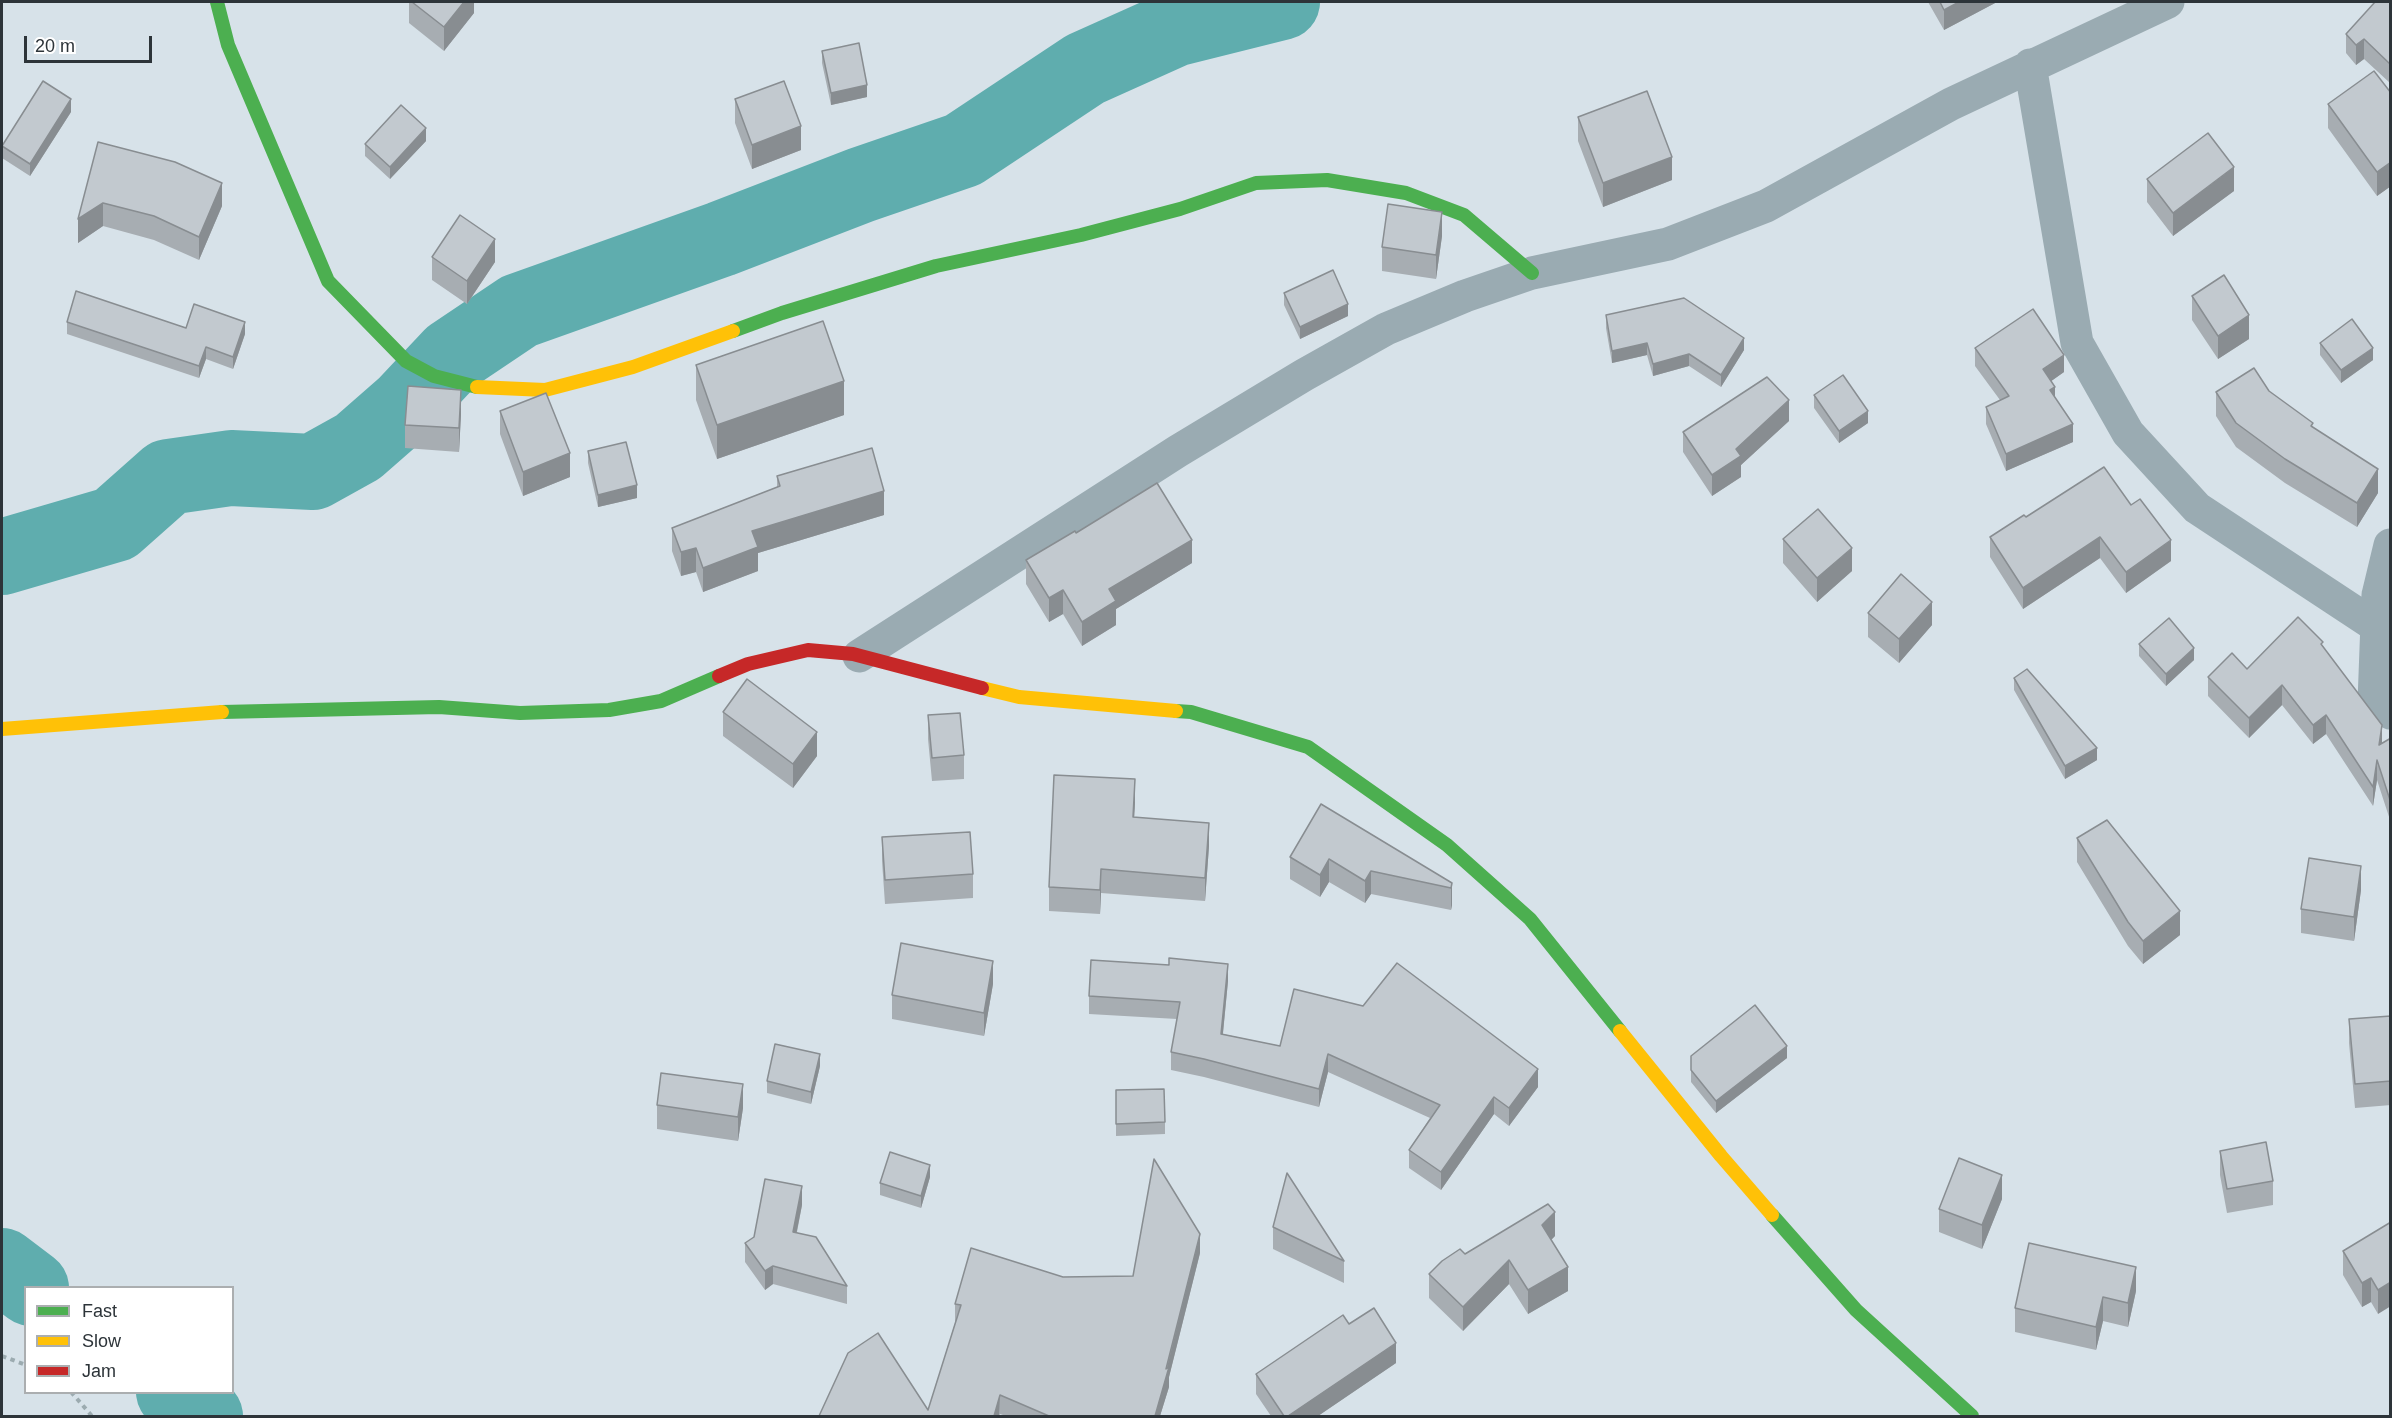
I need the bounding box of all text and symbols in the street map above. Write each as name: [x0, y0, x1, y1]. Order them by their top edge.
scale bar: [27, 24, 154, 62]
text: 20 m: [35, 36, 75, 56]
legend: [24, 1286, 234, 1394]
text: Fast: [82, 1301, 117, 1321]
text: Slow: [82, 1331, 121, 1351]
text: Jam: [82, 1361, 116, 1381]

